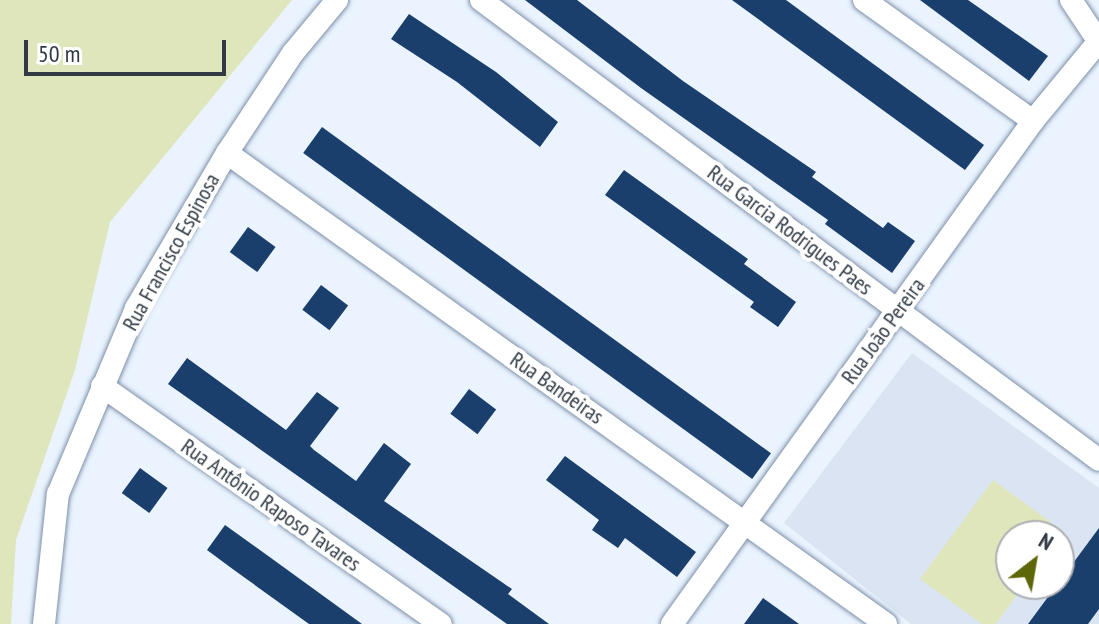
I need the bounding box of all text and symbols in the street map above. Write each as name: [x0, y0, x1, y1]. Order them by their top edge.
scale bar: [28, 24, 230, 74]
text: 50 m: [38, 38, 80, 69]
street label: Rua Garcia Rodrigues Paes: [702, 159, 878, 301]
street label: Rua Francisco Espinosa: [117, 169, 225, 335]
street label: Rua João Pereira: [836, 273, 930, 389]
street label: Rua Bandeiras: [505, 346, 609, 430]
street label: Rua Antônio Raposo Tavares: [176, 433, 366, 577]
north arrow: [995, 520, 1075, 600]
text: N: [1034, 526, 1059, 556]

